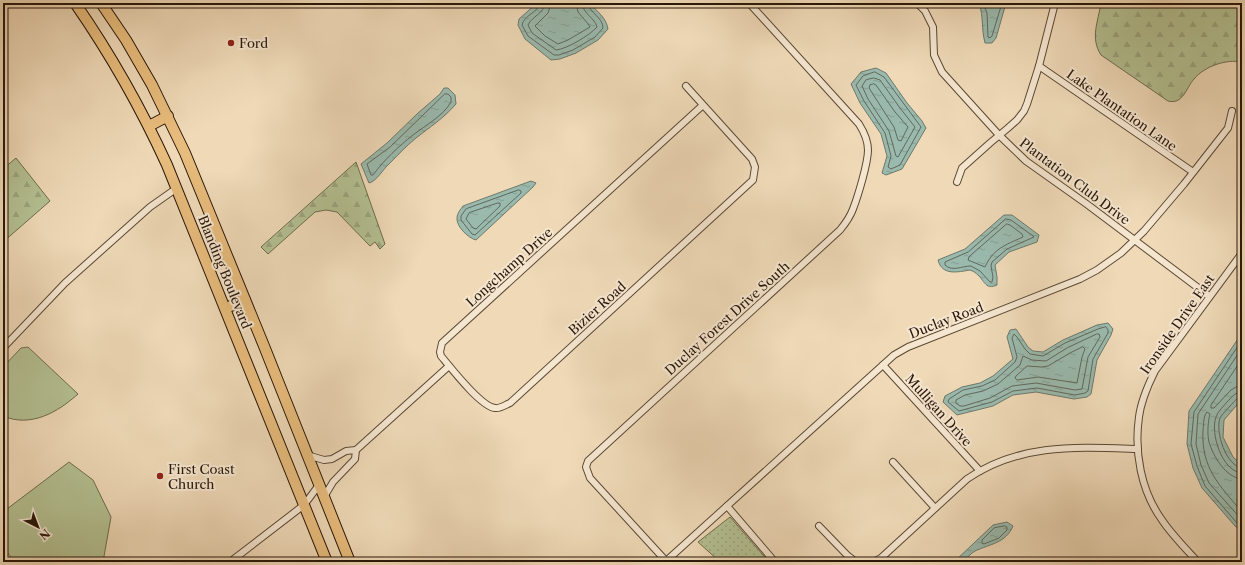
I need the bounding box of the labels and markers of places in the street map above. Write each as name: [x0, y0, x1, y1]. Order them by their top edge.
place label: Ford: [239, 35, 268, 51]
marker: Ford: [226, 38, 236, 48]
place label: First Coast Church: [168, 461, 235, 492]
marker: First Coast Church: [155, 471, 165, 481]

